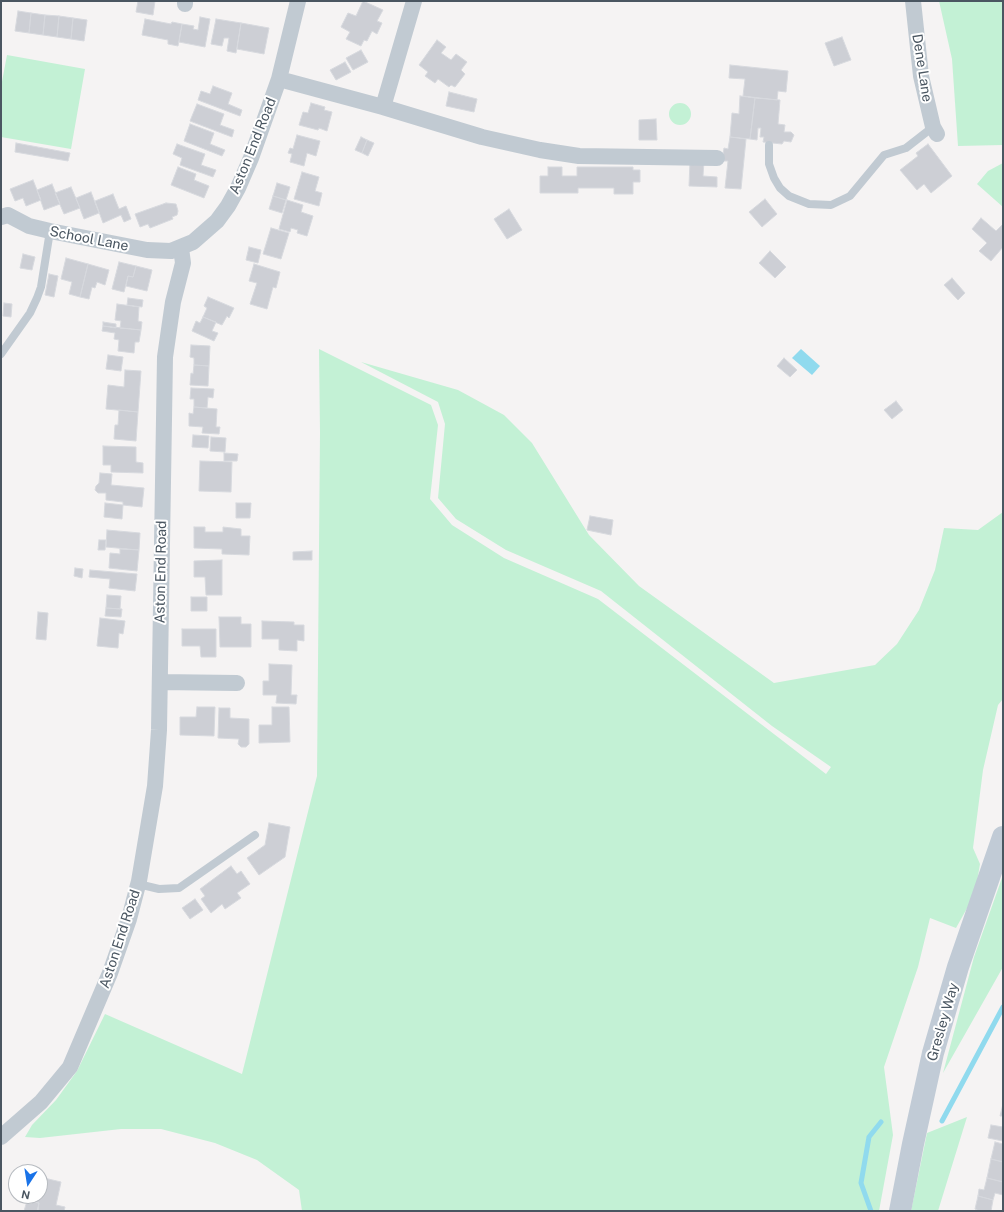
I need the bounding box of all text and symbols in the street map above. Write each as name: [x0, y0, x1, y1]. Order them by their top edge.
street label: Dene Lane: [908, 33, 936, 103]
street label: Aston End Road: [226, 95, 280, 197]
street label: School Lane: [48, 223, 130, 255]
street label: Aston End Road: [152, 520, 170, 624]
street label: Aston End Road: [96, 888, 144, 990]
street label: Gresley Way: [924, 981, 962, 1063]
north arrow: [8, 1164, 48, 1204]
text: N: [20, 1188, 31, 1202]

